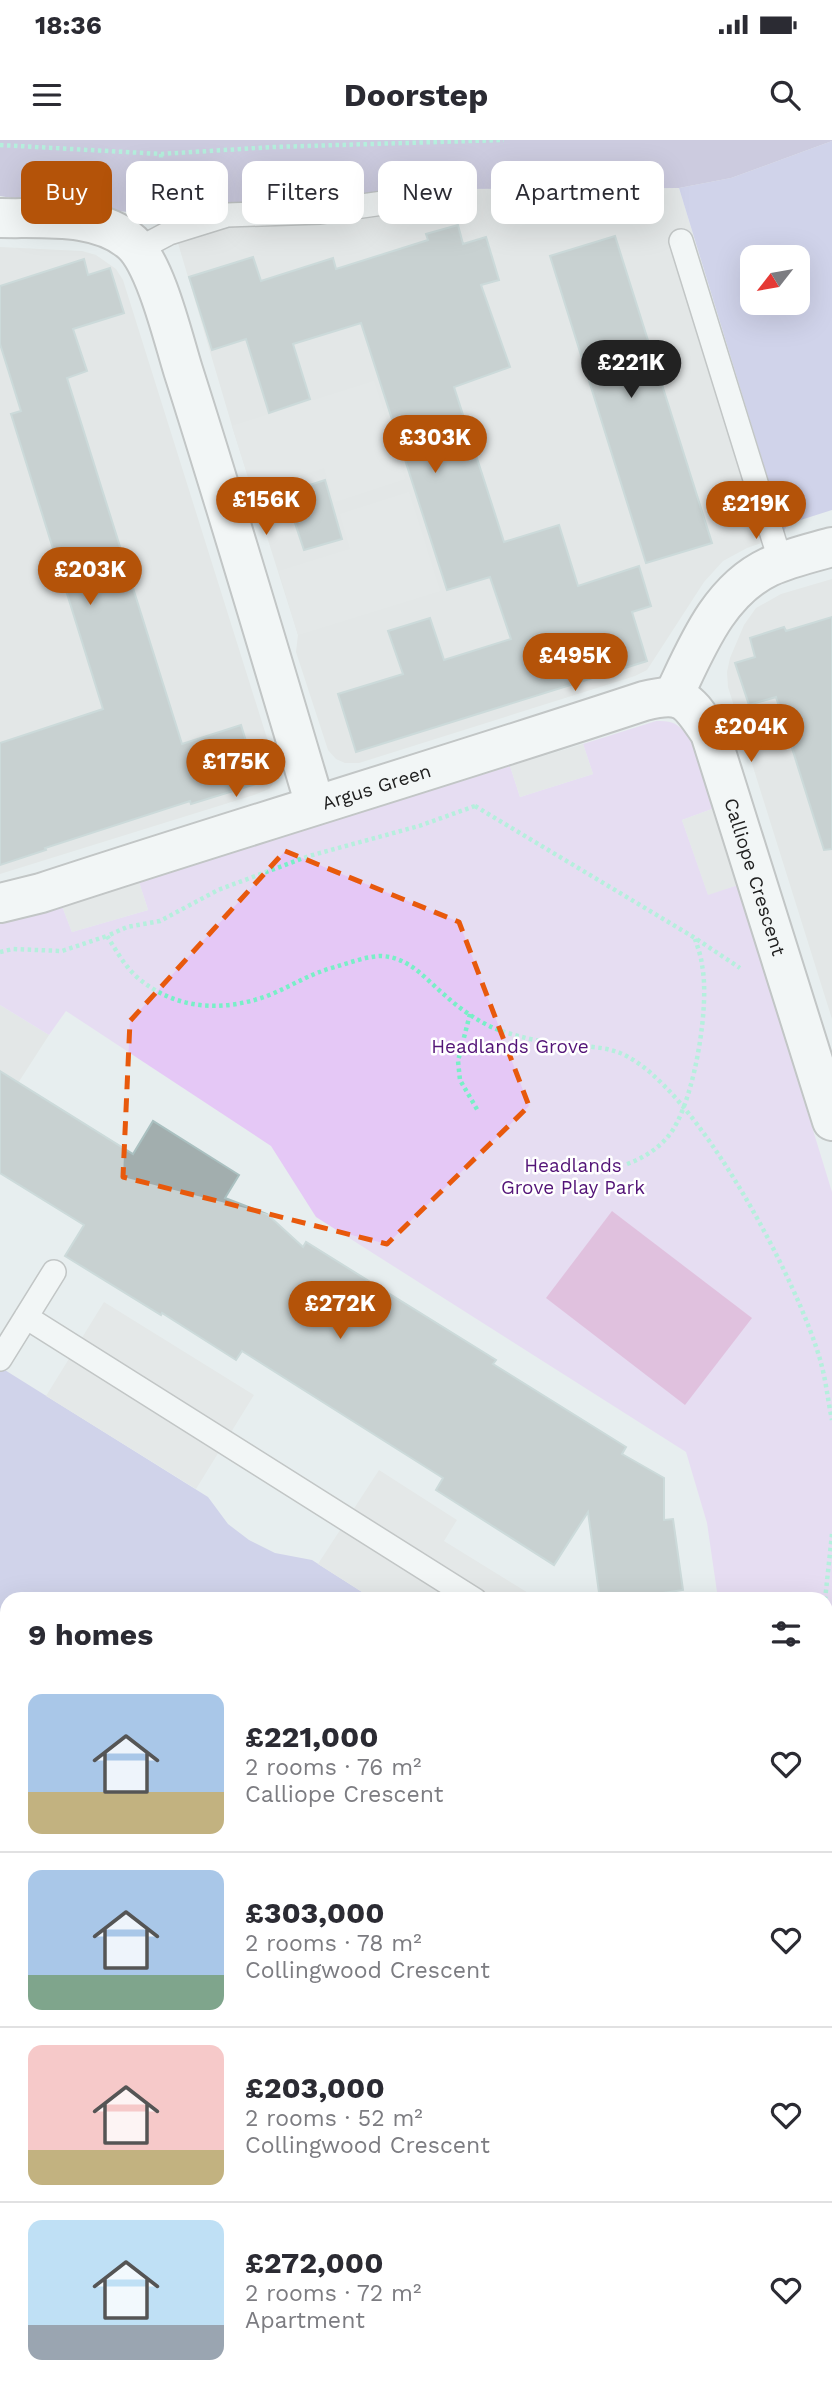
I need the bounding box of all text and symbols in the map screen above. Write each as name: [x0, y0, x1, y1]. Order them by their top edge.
text: 18:36: [35, 10, 102, 40]
icon: menu: [28, 76, 66, 114]
text: Doorstep: [344, 76, 488, 114]
icon: search: [766, 76, 804, 114]
chip: Buy: [21, 161, 112, 224]
chip: Rent: [126, 161, 228, 224]
chip: Filters: [242, 161, 364, 224]
chip: New: [378, 161, 477, 224]
chip: Apartment: [491, 161, 664, 224]
north arrow: [740, 245, 810, 315]
map controls: [740, 245, 810, 315]
pin: £221K: [582, 341, 680, 400]
text: £221K: [597, 349, 665, 376]
pin: £303K: [386, 416, 484, 475]
text: £303K: [399, 424, 471, 451]
pin: £156K: [217, 478, 315, 537]
pin: £219K: [707, 482, 805, 541]
text: £156K: [232, 486, 300, 513]
text: £219K: [722, 490, 790, 517]
pin: £203K: [41, 547, 139, 607]
text: £203K: [54, 556, 126, 583]
pin: £495K: [526, 634, 624, 693]
text: £495K: [539, 642, 611, 669]
pin: £204K: [702, 704, 800, 764]
text: £204K: [714, 713, 788, 740]
pin: £175K: [187, 740, 285, 799]
text: £175K: [202, 748, 270, 775]
street label: Argus Green: [319, 759, 434, 814]
street label: Calliope Crescent: [720, 795, 791, 958]
park label: Headlands Grove: [431, 1035, 589, 1058]
park label: Headlands Grove Play Park: [501, 1154, 645, 1199]
pin: £272K: [291, 1282, 389, 1341]
text: £272K: [304, 1290, 376, 1317]
icon: filters: [767, 1615, 805, 1653]
text: 9 homes: [28, 1617, 153, 1652]
text: £221,000: [245, 1719, 379, 1754]
icon: home: [84, 1722, 168, 1806]
icon: heart: [767, 1745, 805, 1783]
text: 2 rooms · 76 m²: [245, 1754, 421, 1781]
text: Calliope Crescent: [245, 1781, 443, 1808]
text: £303,000: [245, 1895, 385, 1930]
icon: home: [84, 1898, 168, 1982]
icon: heart: [767, 1921, 805, 1959]
text: 2 rooms · 78 m²: [245, 1930, 422, 1957]
text: Collingwood Crescent: [245, 1957, 490, 1984]
text: £203,000: [245, 2070, 385, 2105]
icon: home: [84, 2073, 168, 2157]
icon: heart: [767, 2096, 805, 2134]
text: 2 rooms · 52 m²: [245, 2105, 423, 2132]
text: Collingwood Crescent: [245, 2132, 490, 2159]
text: £272,000: [245, 2245, 383, 2280]
icon: home: [84, 2248, 168, 2332]
icon: heart: [767, 2271, 805, 2309]
text: 2 rooms · 72 m²: [245, 2280, 421, 2307]
text: Apartment: [245, 2307, 365, 2334]

